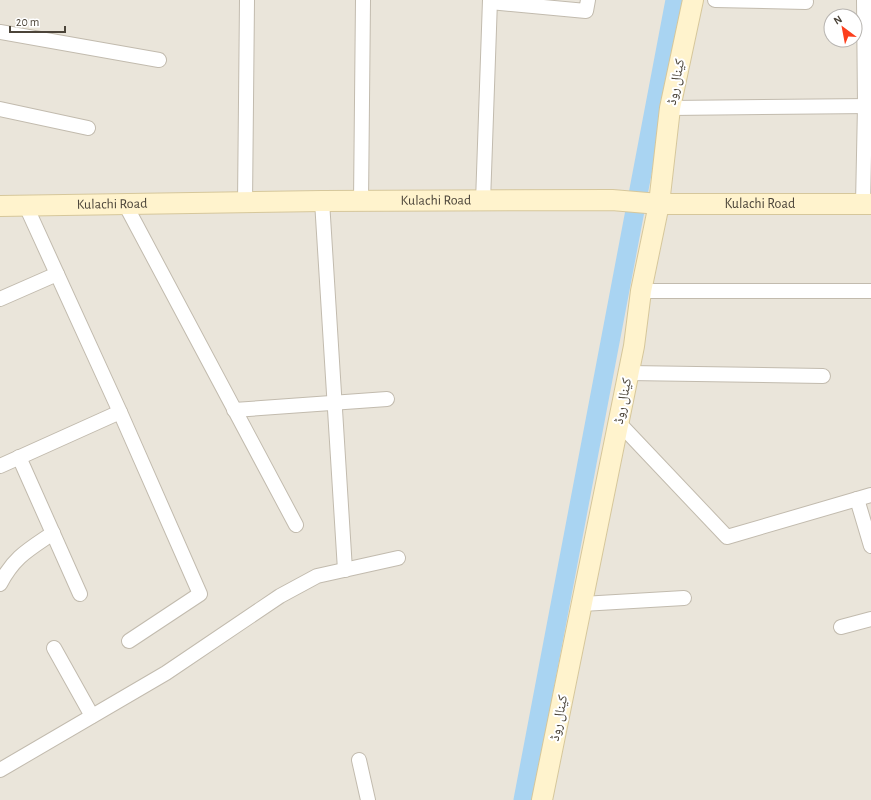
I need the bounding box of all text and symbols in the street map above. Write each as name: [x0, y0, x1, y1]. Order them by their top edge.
scale bar: [10, 8, 65, 34]
north arrow: [823, 8, 863, 48]
text: N: [832, 13, 844, 27]
text: 20 m: [16, 16, 39, 28]
street label: کینال روڈ: [665, 57, 688, 107]
street label: Kulachi Road: [401, 193, 471, 208]
street label: Kulachi Road: [76, 197, 147, 212]
street label: Kulachi Road: [724, 197, 795, 211]
street label: کینال روڈ: [612, 376, 635, 426]
street label: کینال روڈ: [548, 693, 571, 743]

